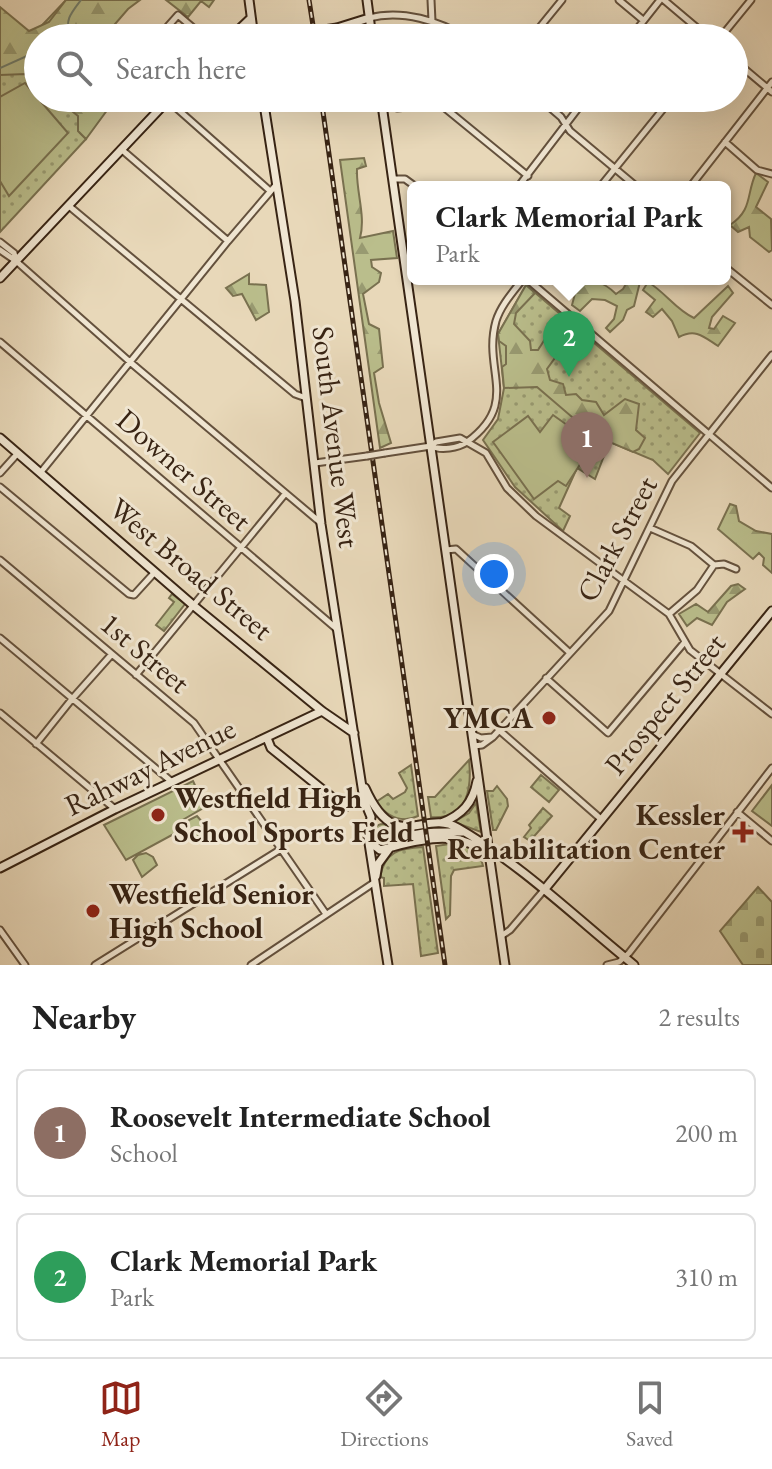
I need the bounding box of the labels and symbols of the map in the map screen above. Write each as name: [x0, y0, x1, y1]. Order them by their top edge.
pin: 2: [543, 311, 595, 377]
street label: South Avenue West: [304, 324, 370, 550]
street label: Downer Street: [108, 400, 261, 540]
pin: 1: [561, 412, 613, 478]
street label: Clark Street: [567, 469, 666, 608]
street label: West Broad Street: [101, 489, 282, 649]
your location: [474, 554, 514, 594]
street label: 1st Street: [92, 604, 199, 702]
street label: Prospect Street: [595, 624, 734, 783]
place label: YMCA: [443, 698, 533, 737]
street label: Rahway Avenue: [58, 708, 242, 825]
marker: YMCA: [540, 709, 558, 727]
place label: Westfield High School Sports Field: [174, 778, 414, 851]
place label: Kessler Rehabilitation Center: [447, 795, 726, 868]
marker: Westfield High School Sports Field: [149, 806, 167, 824]
marker: Kessler Rehabilitation Center: [732, 821, 754, 843]
place label: Westfield Senior High School: [109, 874, 314, 947]
marker: Westfield Senior High School: [84, 902, 102, 920]

